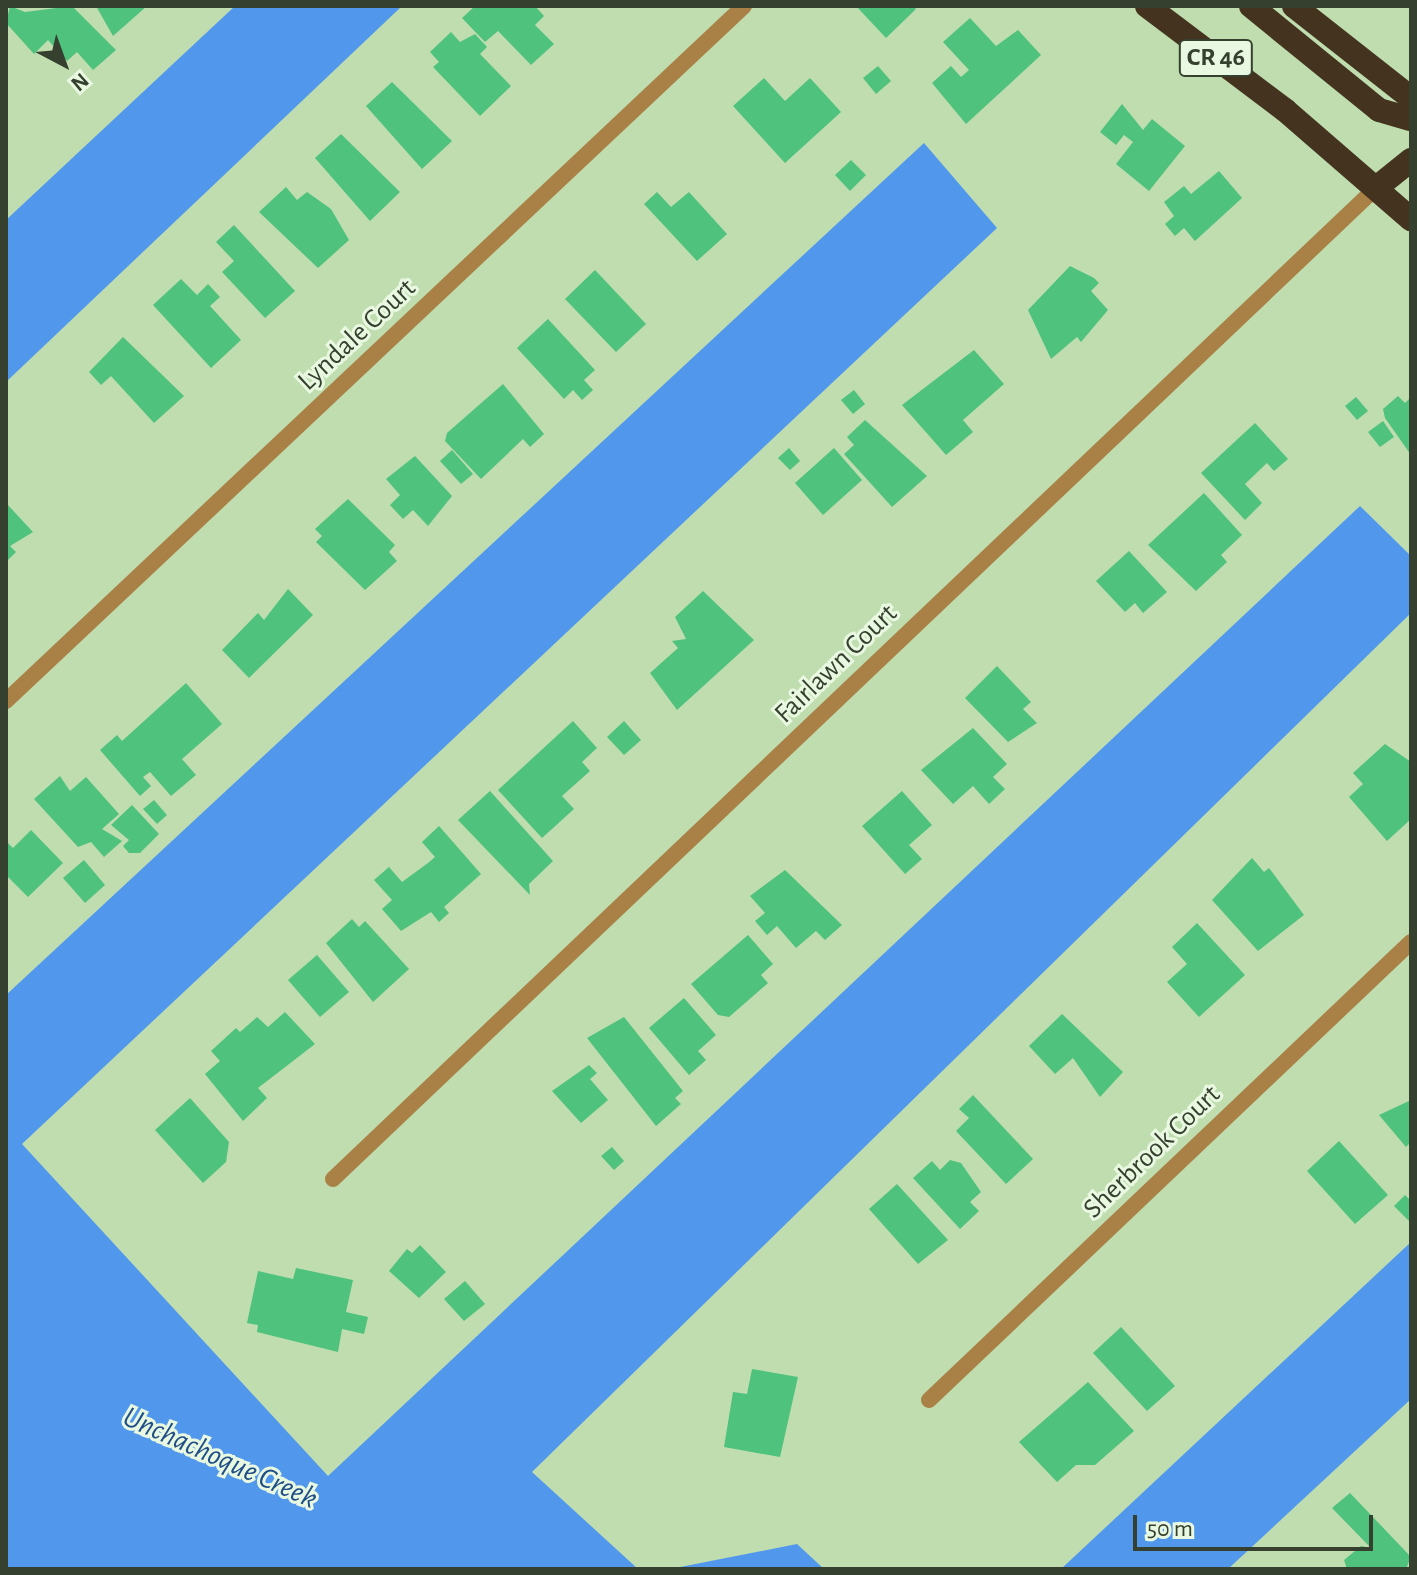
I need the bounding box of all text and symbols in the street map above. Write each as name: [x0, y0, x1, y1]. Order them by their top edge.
north arrow: [24, 24, 104, 104]
road number: CR 46: [1178, 36, 1254, 80]
text: N: [67, 69, 93, 95]
street label: Lyndale Court: [291, 272, 423, 398]
street label: Fairlawn Court: [768, 597, 904, 731]
street label: Sherbrook Court: [1077, 1078, 1227, 1226]
water label: Unchachoque Creek: [117, 1399, 323, 1517]
scale bar: [1137, 1499, 1377, 1549]
text: 50 m: [1147, 1517, 1193, 1541]

